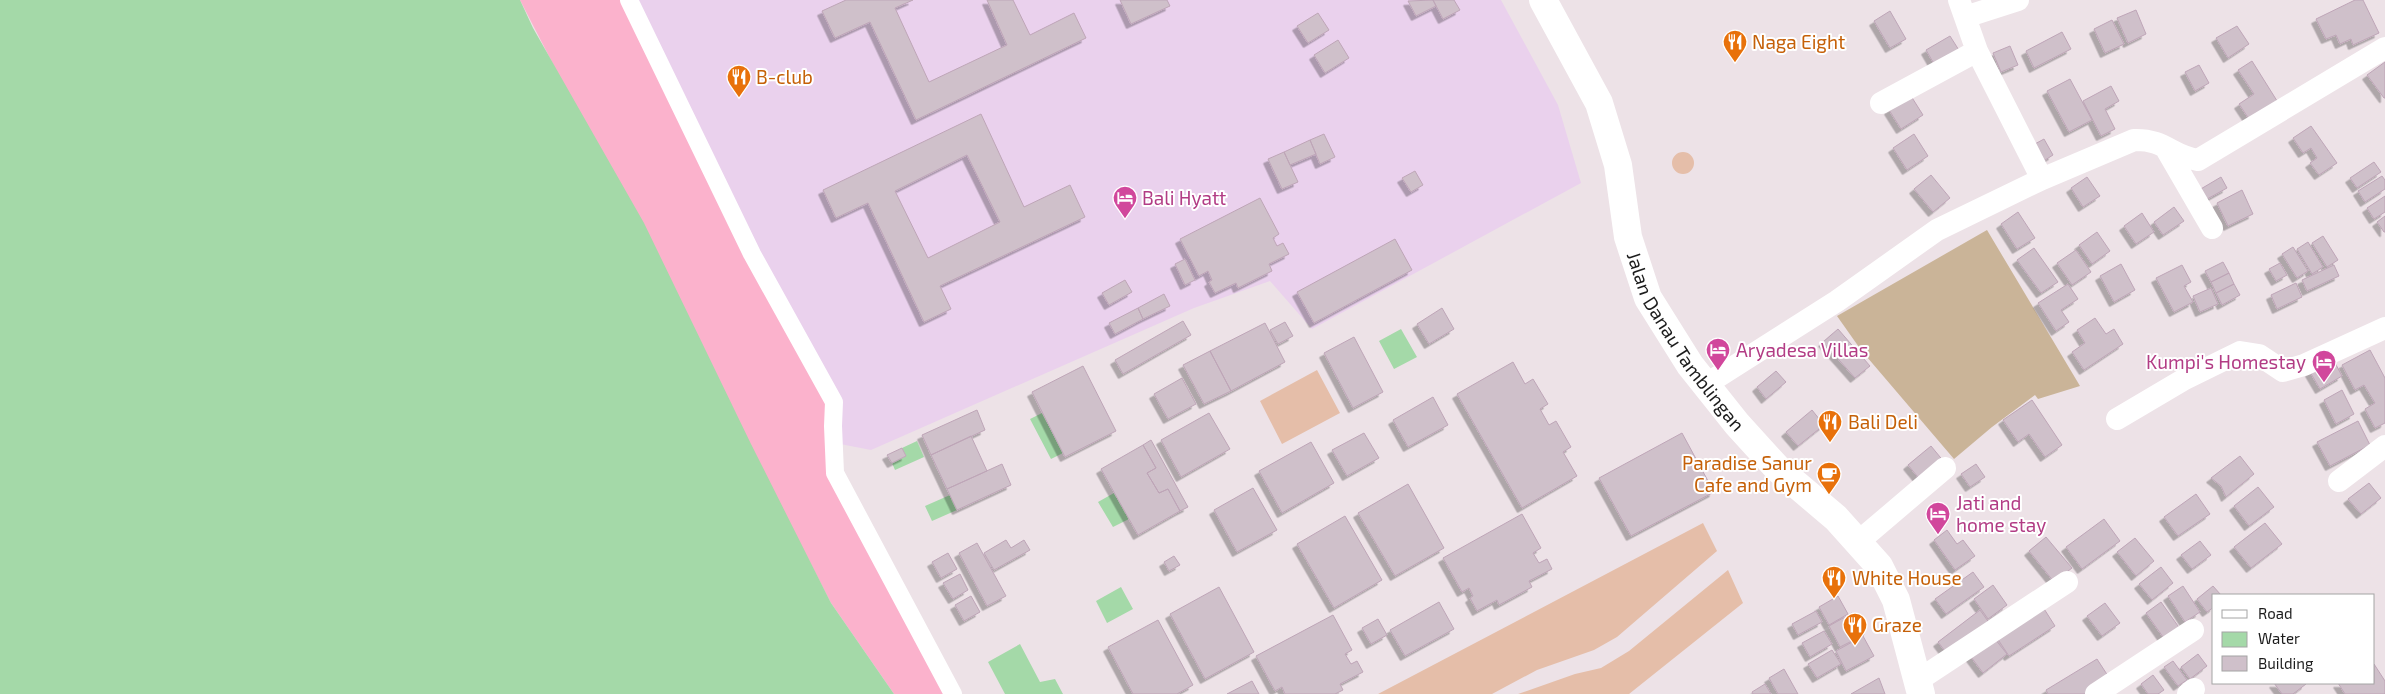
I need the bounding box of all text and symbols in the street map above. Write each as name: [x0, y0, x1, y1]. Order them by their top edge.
restaurant icon: Naga Eight: [1722, 29, 1748, 63]
place label: Naga Eight: [1752, 30, 1845, 53]
restaurant icon: B-club: [726, 64, 752, 98]
place label: B-club: [756, 65, 813, 88]
hotel icon: Bali Hyatt: [1112, 185, 1138, 219]
place label: Bali Hyatt: [1142, 186, 1226, 209]
street label: Jalan Danau Tamblingan: [1623, 249, 1750, 436]
hotel icon: Aryadesa Villas: [1705, 337, 1731, 371]
place label: Aryadesa Villas: [1736, 338, 1868, 361]
hotel icon: Kumpi's Homestay: [2311, 349, 2337, 383]
place label: Kumpi's Homestay: [2146, 350, 2306, 373]
restaurant icon: Bali Deli: [1817, 409, 1843, 443]
place label: Bali Deli: [1848, 410, 1918, 433]
place label: Paradise Sanur Cafe and Gym: [1682, 451, 1812, 496]
cafe icon: Paradise Sanur Cafe and Gym: [1816, 461, 1842, 495]
place label: Jati and home stay: [1956, 491, 2046, 536]
hotel icon: Jati and home stay: [1925, 501, 1951, 535]
restaurant icon: White House: [1821, 565, 1847, 599]
place label: White House: [1852, 566, 1962, 589]
legend: [2212, 594, 2375, 684]
text: Road: [2258, 604, 2293, 622]
restaurant icon: Graze: [1842, 612, 1868, 646]
place label: Graze: [1872, 613, 1922, 636]
text: Water: [2258, 629, 2300, 647]
text: Building: [2258, 654, 2314, 672]

